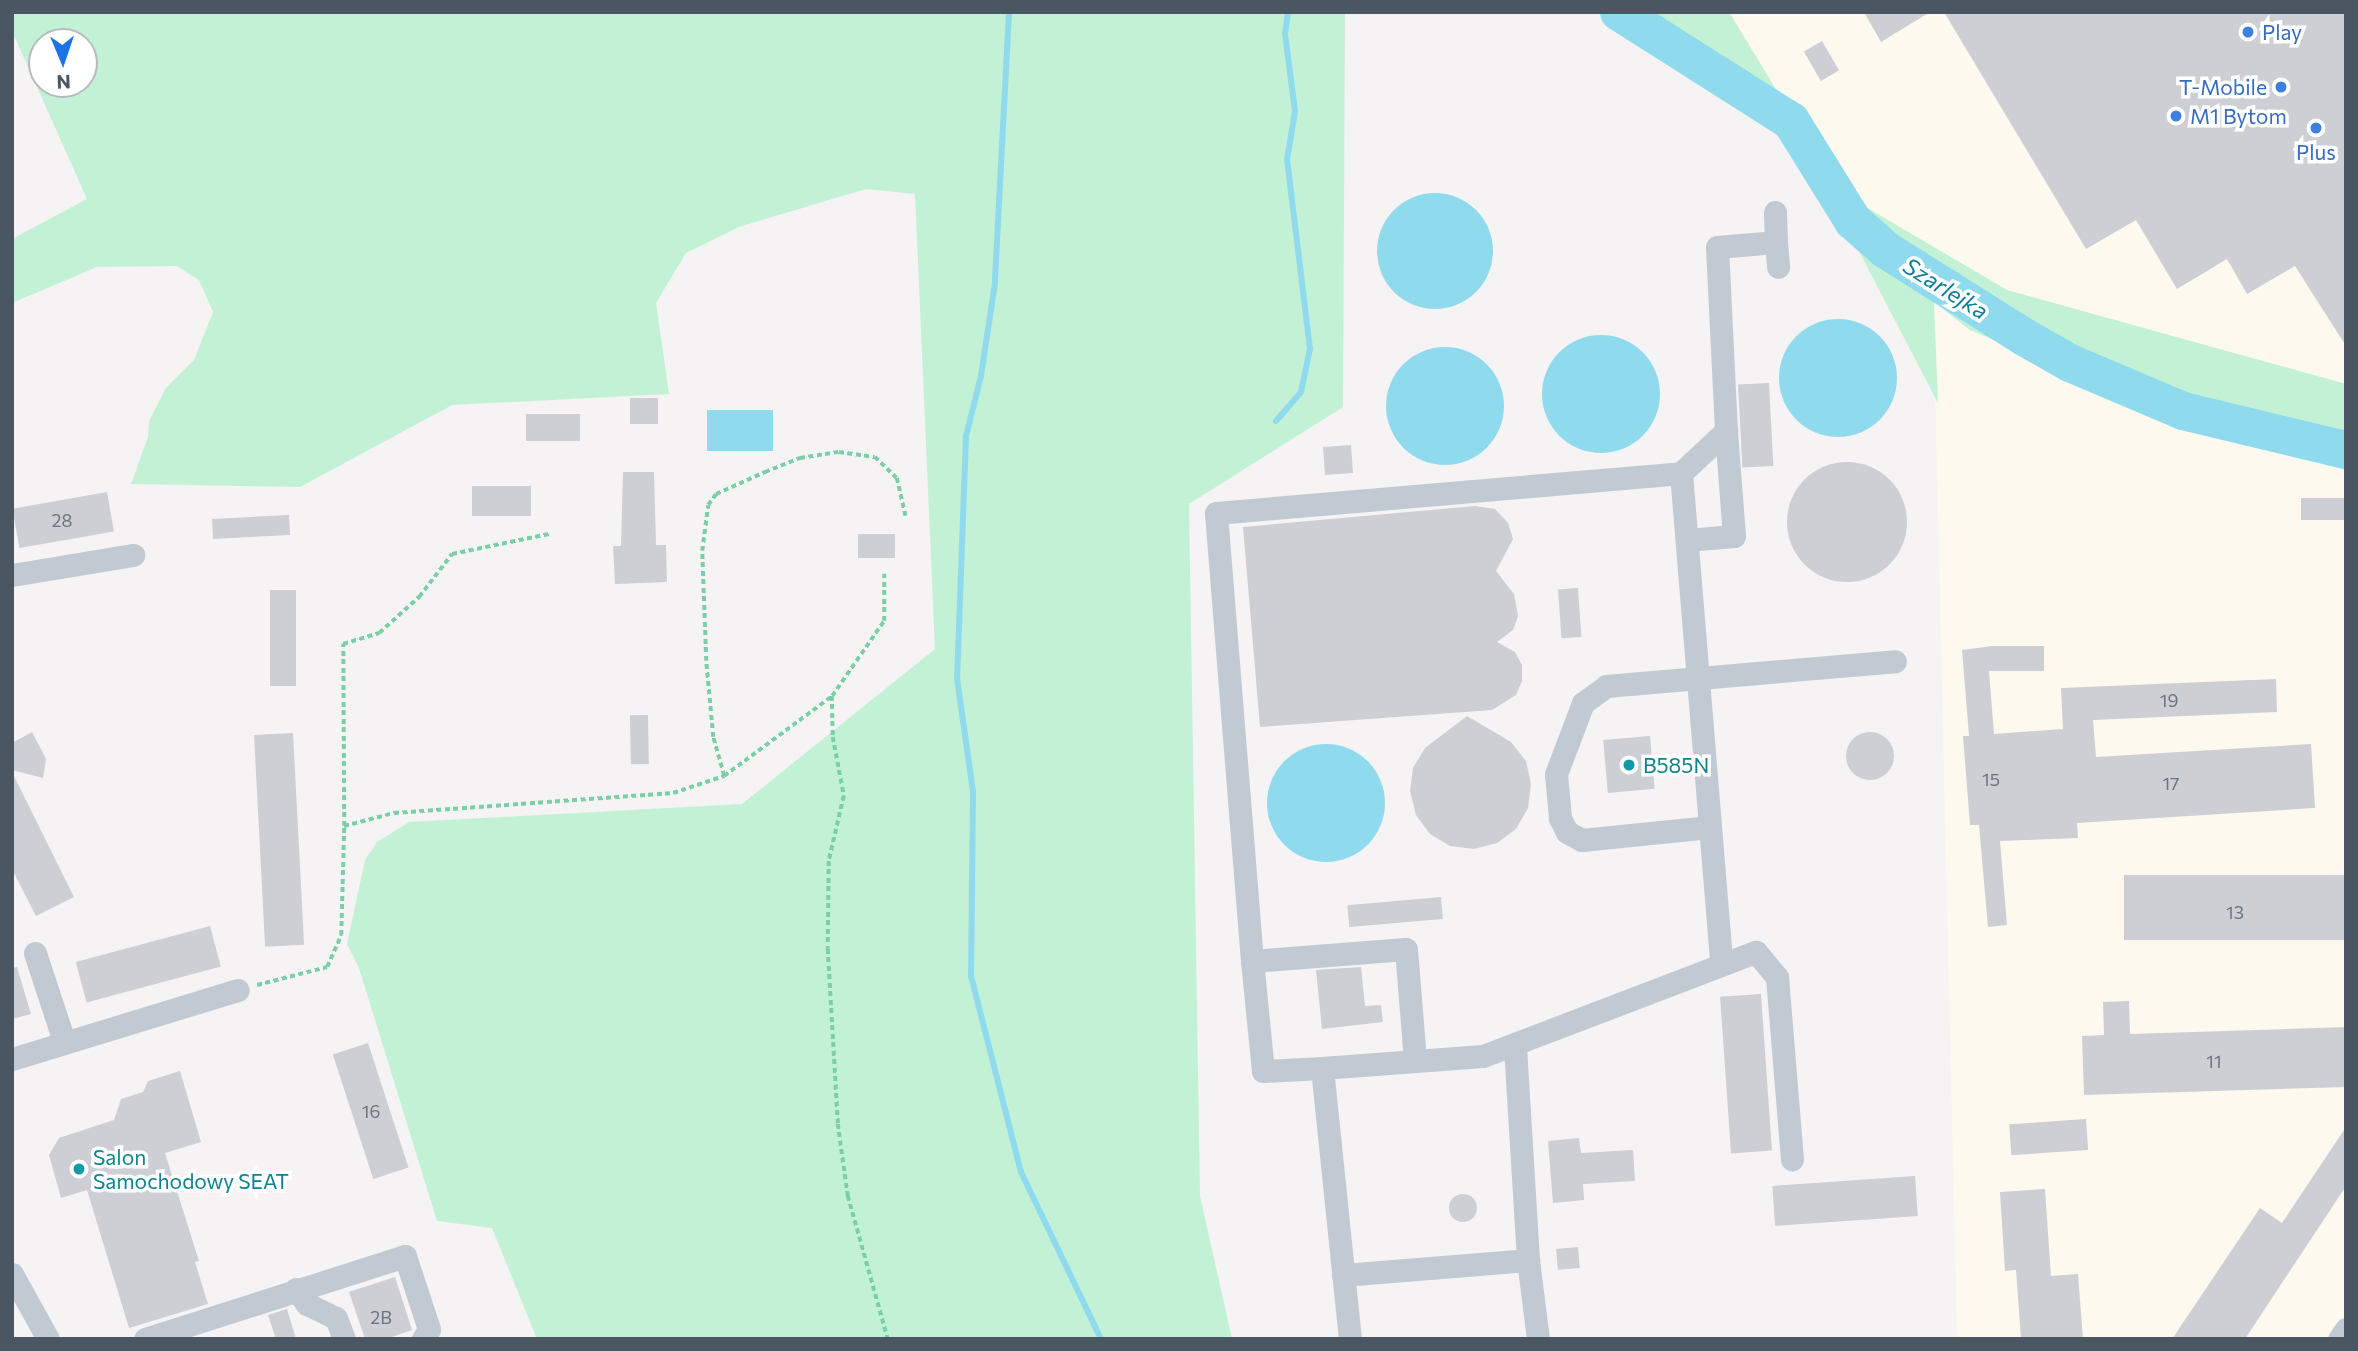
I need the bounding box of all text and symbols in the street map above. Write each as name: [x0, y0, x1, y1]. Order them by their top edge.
place label: Play: [2262, 19, 2302, 45]
marker: Play: [2240, 24, 2256, 40]
north arrow: [28, 28, 98, 98]
text: N: [56, 71, 71, 94]
place label: T-Mobile: [2179, 74, 2267, 100]
marker: T-Mobile: [2273, 79, 2289, 95]
place label: M1 Bytom: [2190, 103, 2287, 129]
marker: M1 Bytom: [2168, 108, 2184, 124]
marker: Plus: [2308, 120, 2324, 136]
place label: Plus: [2296, 139, 2336, 165]
water label: Szarlejka: [1899, 251, 1993, 325]
house number: 28: [52, 509, 72, 531]
house number: 19: [2160, 689, 2178, 711]
place label: B585N: [1643, 752, 1709, 778]
marker: B585N: [1621, 757, 1637, 773]
house number: 15: [1982, 768, 2000, 790]
house number: 17: [2162, 772, 2180, 794]
house number: 13: [2226, 901, 2244, 923]
house number: 11: [2206, 1050, 2222, 1072]
house number: 16: [362, 1100, 380, 1122]
place label: Salon Samochodowy SEAT: [93, 1144, 289, 1194]
marker: Salon Samochodowy SEAT: [71, 1161, 87, 1177]
house number: 2B: [370, 1306, 392, 1328]

